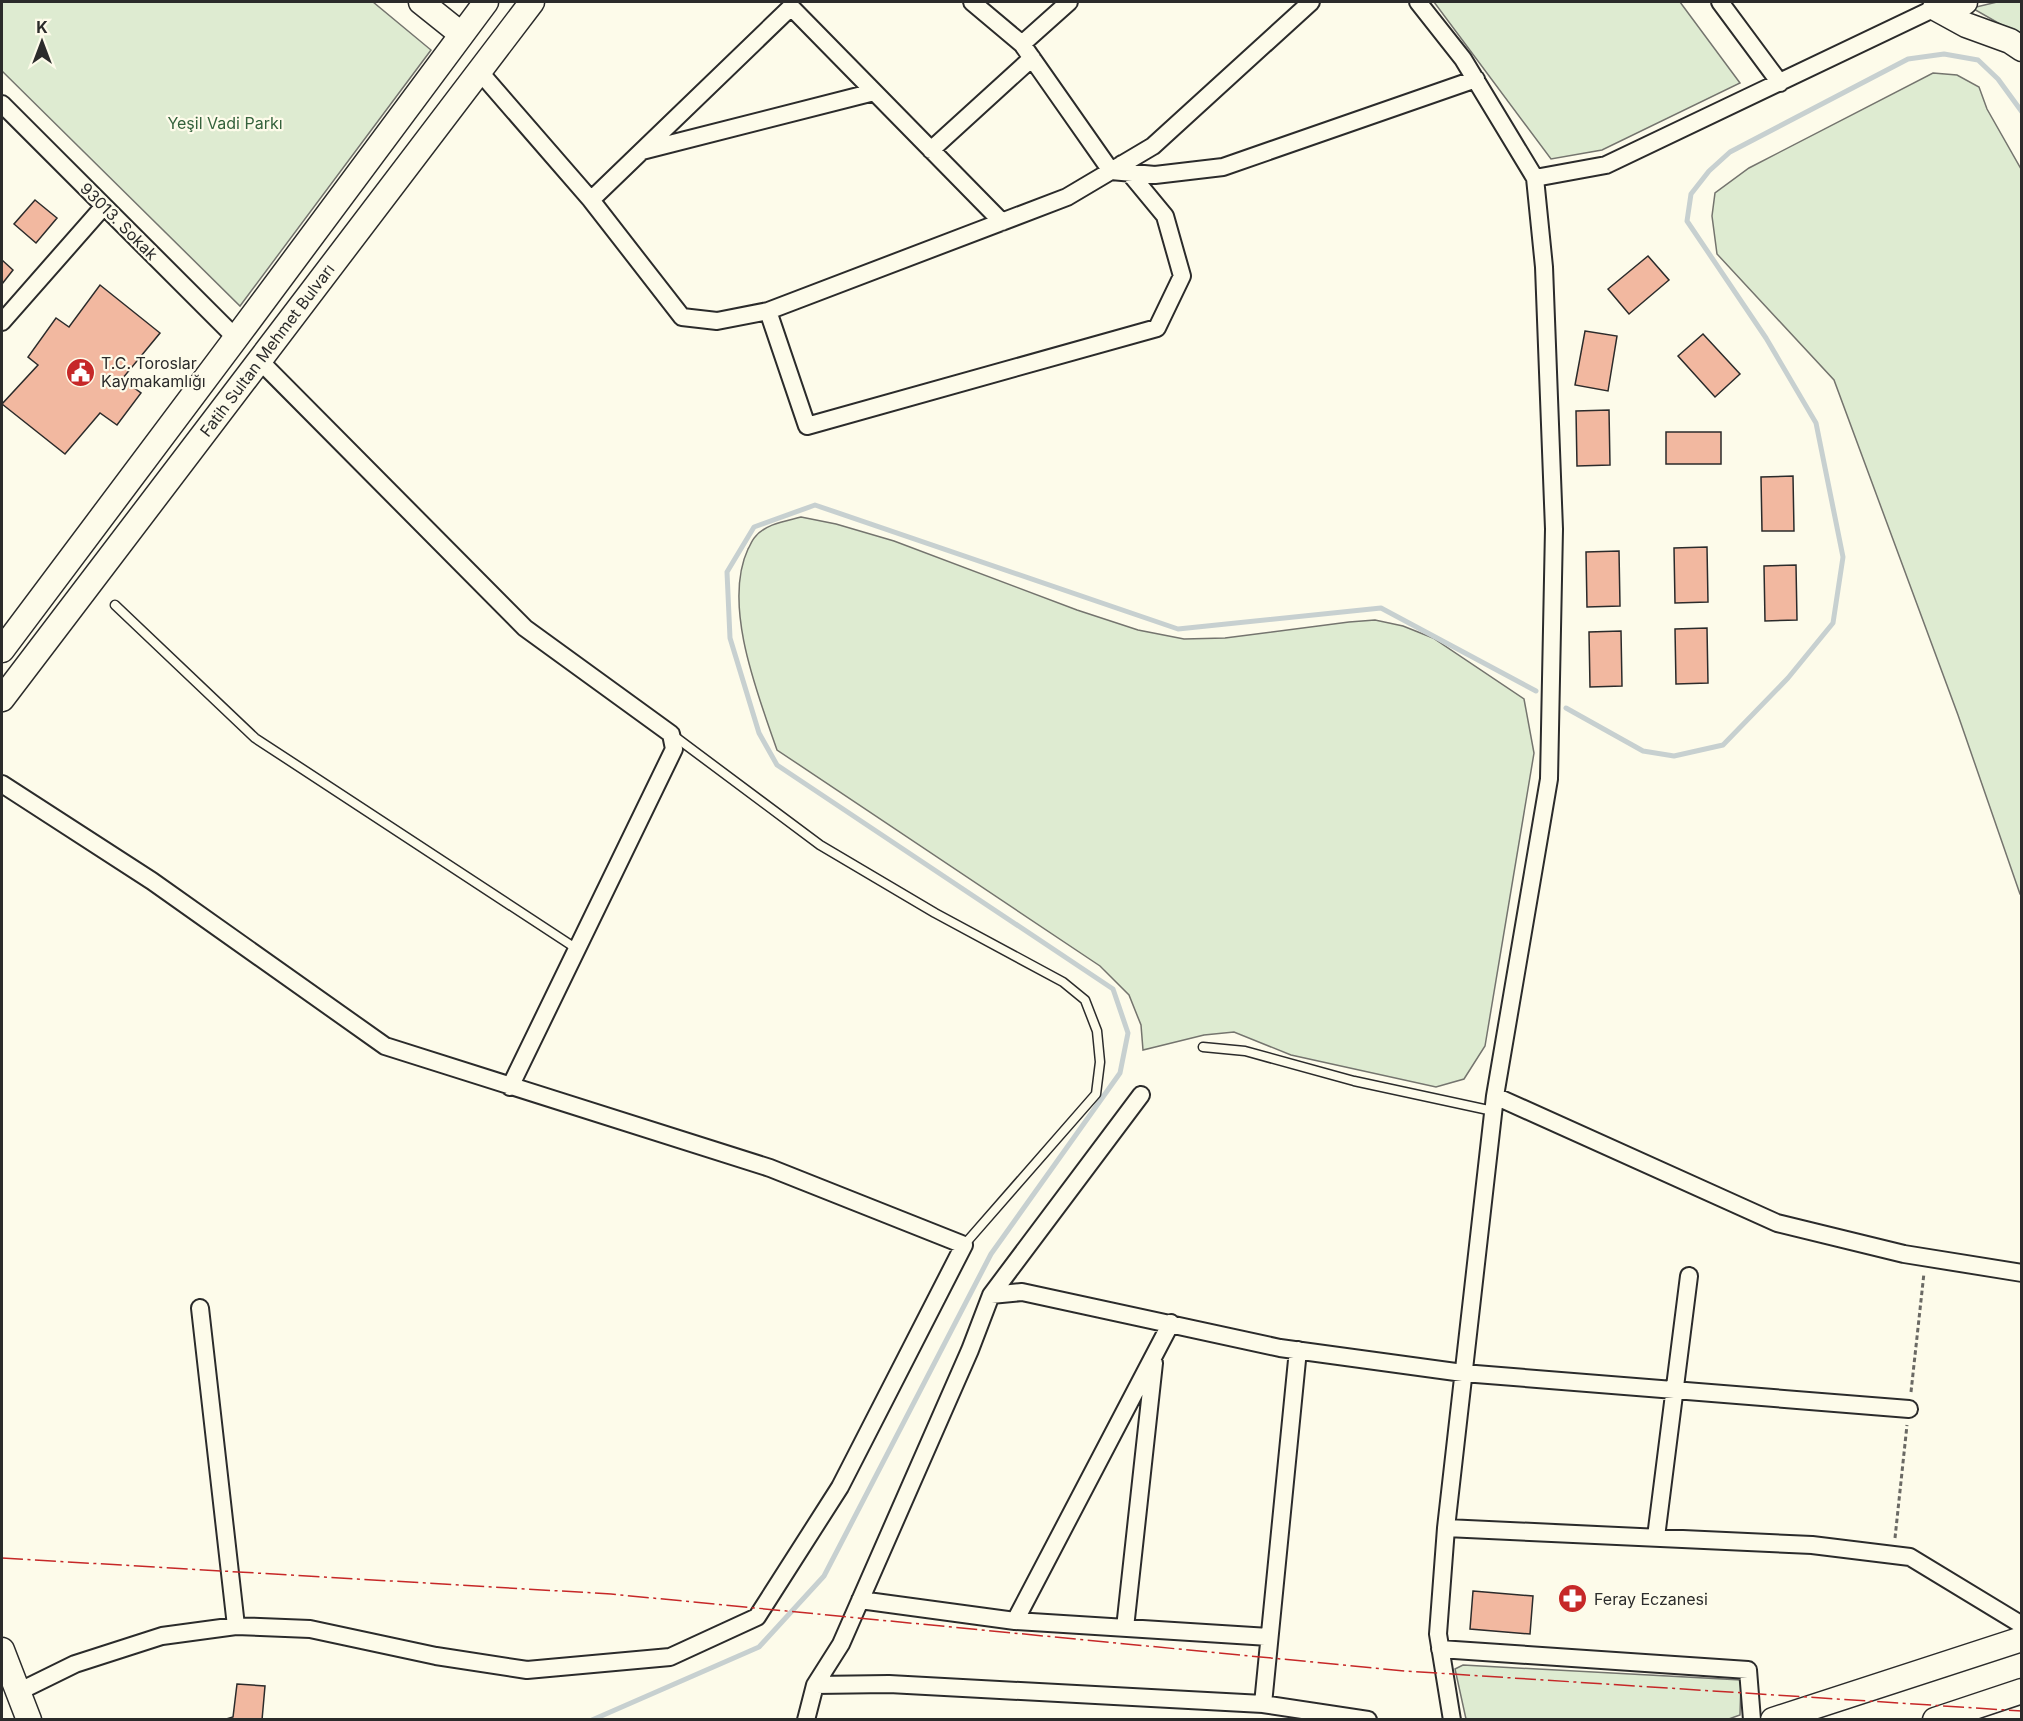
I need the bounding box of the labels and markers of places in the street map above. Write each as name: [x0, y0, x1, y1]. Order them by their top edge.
place label: T.C. Toroslar Kaymakamlığı: [101, 353, 206, 391]
public building icon: T.C. Toroslar Kaymakamlığı: [64, 356, 96, 388]
pharmacy icon: Feray Eczanesi: [1557, 1583, 1589, 1615]
place label: Feray Eczanesi: [1594, 1589, 1708, 1609]

